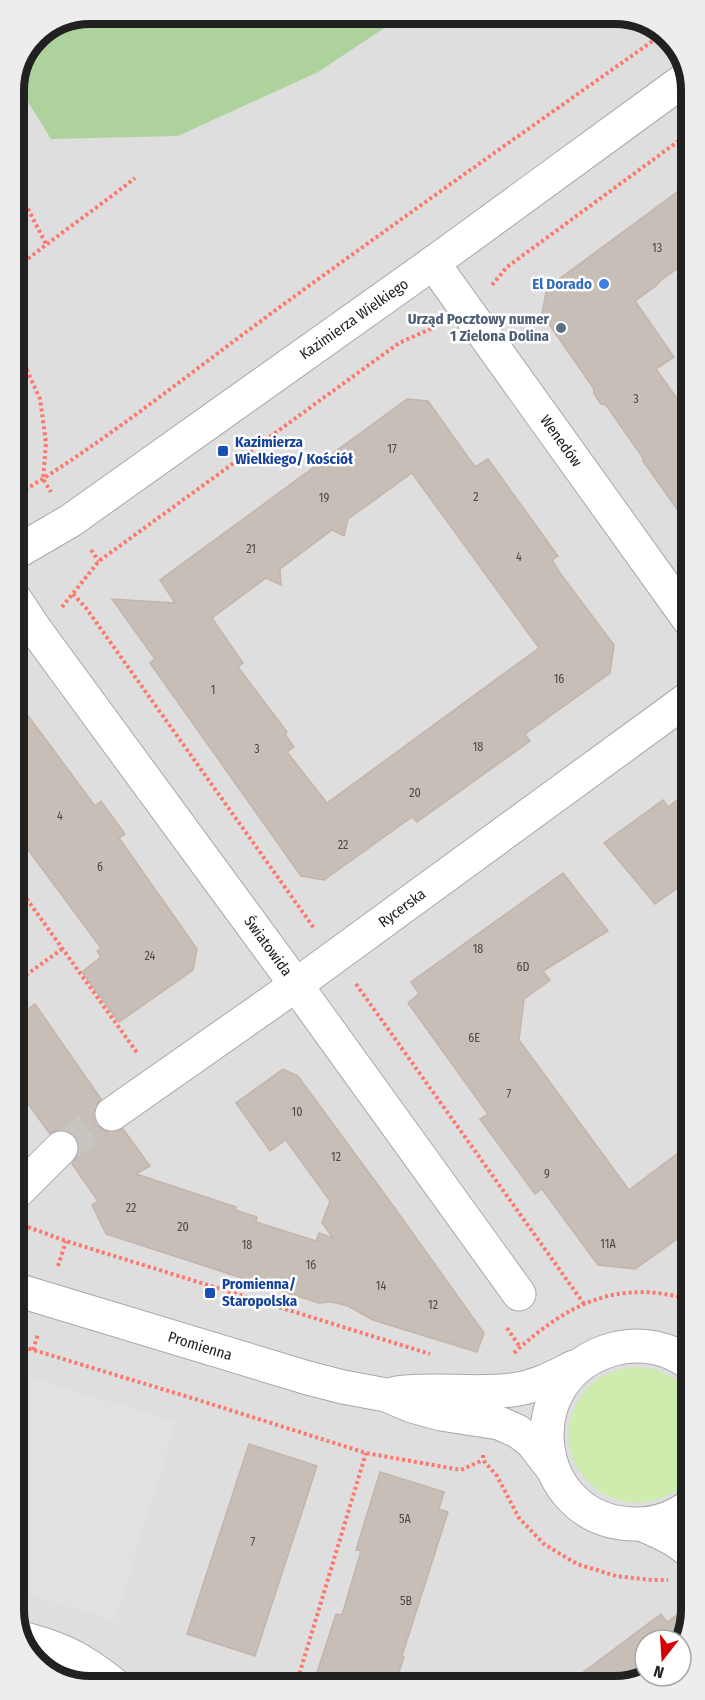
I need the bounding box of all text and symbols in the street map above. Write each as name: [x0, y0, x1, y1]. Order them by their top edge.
house number: 13: [652, 241, 662, 255]
street label: Kazimierza Wielkiego: [296, 275, 412, 363]
place label: El Dorado: [532, 275, 592, 293]
marker: El Dorado: [597, 277, 611, 291]
place label: Urząd Pocztowy numer 1 Zielona Dolina: [408, 310, 550, 345]
marker: Urząd Pocztowy numer 1 Zielona Dolina: [554, 321, 568, 335]
house number: 3: [633, 392, 639, 406]
street label: Wenedów: [536, 412, 586, 471]
place label: Kazimierza Wielkiego/ Kościół: [235, 433, 354, 468]
house number: 17: [387, 442, 397, 456]
marker: Kazimierza Wielkiego/ Kościół: [216, 444, 230, 458]
house number: 2: [473, 490, 479, 504]
house number: 19: [319, 491, 329, 505]
house number: 21: [246, 542, 256, 556]
house number: 4: [516, 550, 522, 564]
house number: 16: [554, 672, 564, 686]
house number: 1: [211, 683, 215, 697]
house number: 18: [473, 740, 483, 754]
house number: 3: [254, 742, 260, 756]
house number: 20: [409, 786, 421, 800]
house number: 4: [57, 809, 63, 823]
house number: 22: [338, 838, 348, 852]
house number: 6: [97, 860, 103, 874]
street label: Rycerska: [375, 885, 429, 931]
street label: Światowida: [240, 912, 296, 980]
house number: 18: [473, 942, 483, 956]
house number: 24: [145, 949, 156, 963]
house number: 6D: [517, 960, 529, 974]
house number: 6E: [468, 1031, 480, 1045]
house number: 7: [507, 1087, 512, 1101]
house number: 10: [292, 1105, 302, 1119]
house number: 12: [331, 1150, 341, 1164]
house number: 9: [544, 1167, 550, 1181]
house number: 22: [126, 1201, 136, 1215]
house number: 20: [177, 1220, 189, 1234]
house number: 11A: [600, 1237, 616, 1251]
house number: 18: [242, 1238, 252, 1252]
house number: 16: [306, 1258, 316, 1272]
place label: Promienna/ Staropolska: [222, 1275, 298, 1310]
house number: 14: [376, 1279, 386, 1293]
marker: Promienna/ Staropolska: [203, 1286, 217, 1300]
house number: 12: [428, 1298, 438, 1312]
street label: Promienna: [166, 1328, 234, 1364]
house number: 5A: [399, 1512, 412, 1526]
house number: 7: [251, 1535, 256, 1549]
house number: 5B: [400, 1594, 412, 1608]
north arrow: [633, 1628, 693, 1688]
text: N: [651, 1661, 666, 1682]

